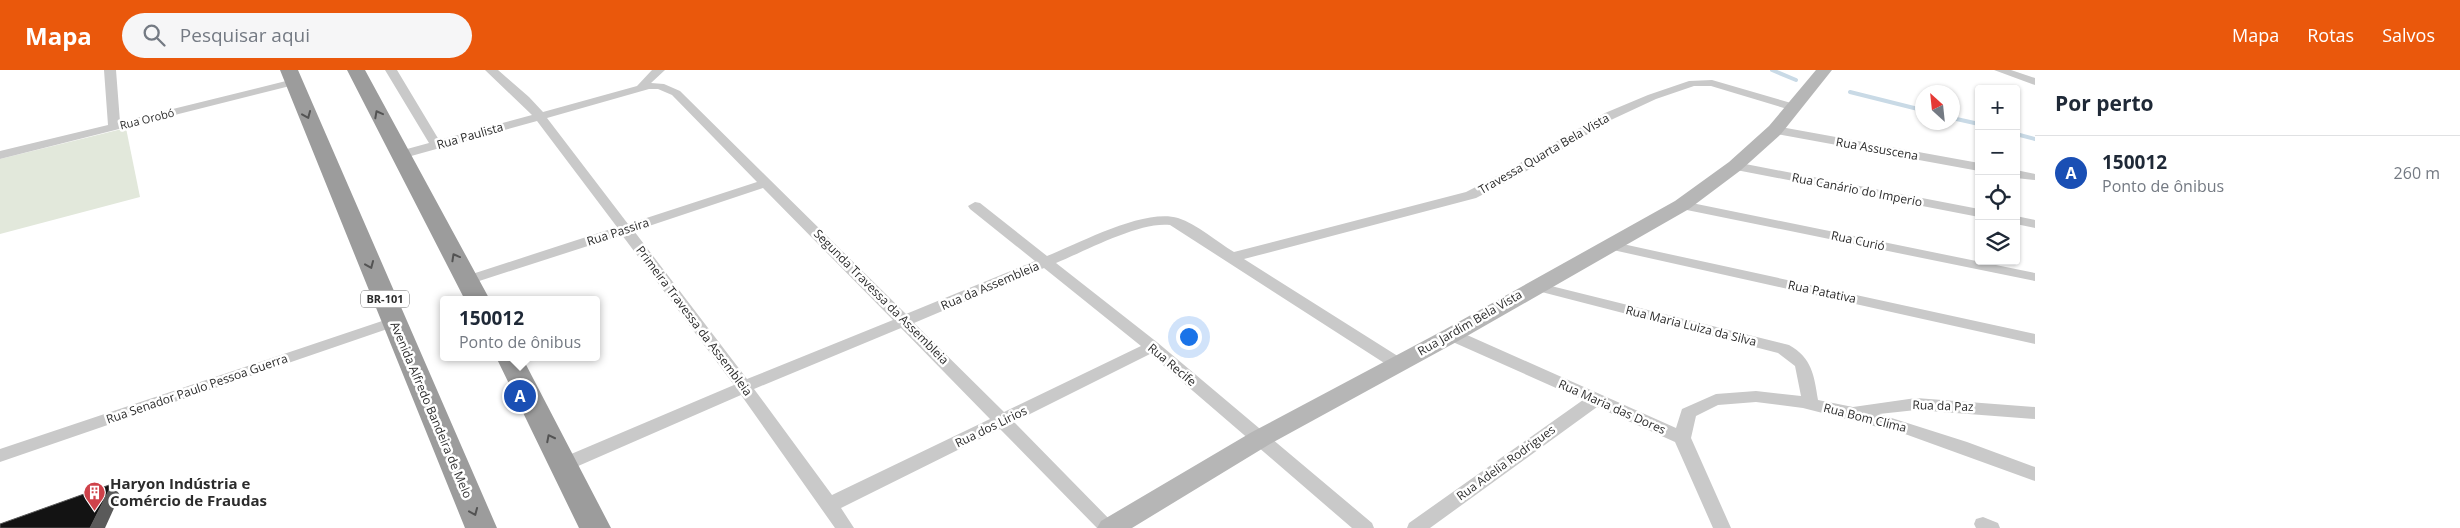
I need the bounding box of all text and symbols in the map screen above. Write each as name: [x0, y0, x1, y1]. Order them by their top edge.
search box: [122, 13, 472, 58]
text: Mapa: [25, 19, 92, 52]
icon: search: [140, 21, 168, 49]
text: Pesquisar aqui: [180, 22, 310, 48]
text: Mapa: [2232, 23, 2279, 47]
text: Rotas: [2307, 23, 2354, 47]
text: Salvos: [2382, 23, 2435, 47]
north arrow: [1915, 85, 1960, 130]
map controls: [1975, 85, 2020, 265]
button: +: [1975, 85, 2020, 130]
text: Por perto: [2055, 89, 2154, 117]
street label: Rua Orobó: [118, 104, 176, 133]
street label: Travessa Quarta Bela Vista: [1475, 109, 1612, 198]
one-way arrow: [301, 110, 312, 119]
one-way arrow: [374, 110, 384, 119]
street label: Rua Paulista: [435, 118, 505, 153]
button: −: [1975, 130, 2020, 175]
street label: Rua Assuscena: [1835, 133, 1920, 164]
text: 150012: [2102, 149, 2167, 175]
text: A: [2065, 162, 2077, 184]
text: 260 m: [2394, 162, 2440, 184]
street label: Rua Canário do Imperio: [1790, 169, 1924, 210]
button: locate: [1975, 175, 2020, 220]
text: Ponto de ônibus: [2102, 175, 2224, 197]
street label: Rua Passira: [585, 213, 651, 250]
button: layers: [1975, 220, 2020, 265]
street label: Segunda Travessa da Assembleia: [810, 225, 953, 368]
street label: Rua Curió: [1830, 227, 1887, 255]
street label: Primeira Travessa da Assembleia: [632, 242, 756, 399]
one-way arrow: [452, 253, 462, 262]
street label: Rua da Assembleia: [938, 257, 1042, 314]
one-way arrow: [364, 260, 375, 269]
street label: Rua Patativa: [1786, 276, 1858, 307]
street label: Rua Jardim Bela Vista: [1414, 286, 1525, 359]
road number: BR-101: [361, 290, 409, 308]
popup: [440, 296, 600, 361]
street label: Rua Maria Luiza da Silva: [1624, 301, 1758, 350]
text: 150012: [459, 305, 524, 331]
street label: Avenida Alfredo Bandeira de Melo: [386, 319, 476, 501]
your location: [1176, 324, 1202, 350]
text: Ponto de ônibus: [459, 331, 581, 353]
street label: Rua Recife: [1145, 339, 1200, 390]
street label: Rua Senador Paulo Pessoa Guerra: [104, 349, 290, 428]
street label: Rua Maria das Dores: [1556, 375, 1669, 438]
pin: A: [504, 377, 536, 415]
street label: Rua da Paz: [1912, 396, 1974, 415]
street label: Rua Bom Clima: [1822, 399, 1908, 436]
street label: Rua dos Lirios: [952, 402, 1030, 451]
street label: Rua Adelia Rodrigues: [1453, 421, 1559, 504]
one-way arrow: [546, 434, 556, 443]
place label: Haryon Indústria e Comércio de Fraudas: [110, 473, 267, 510]
building icon: Haryon Indústria e Comércio de Fraudas: [82, 481, 106, 512]
one-way arrow: [468, 507, 478, 515]

